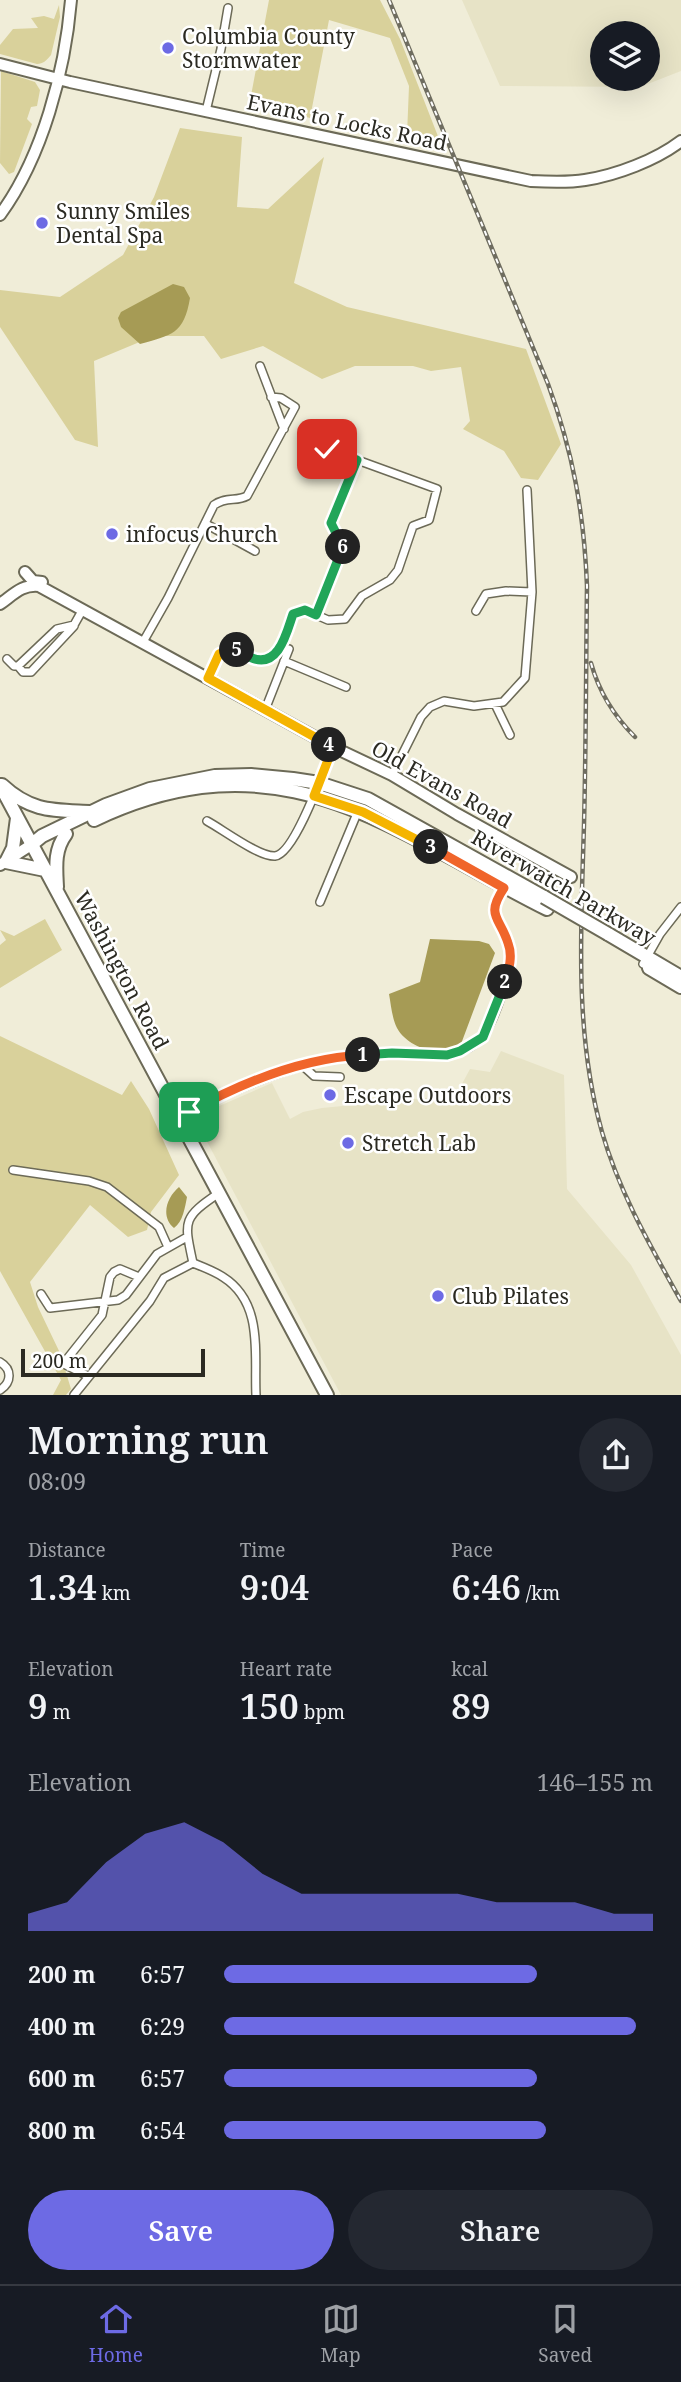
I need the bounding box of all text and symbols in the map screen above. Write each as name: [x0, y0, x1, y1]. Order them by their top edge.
map controls: [590, 21, 660, 91]
button: layers: [590, 21, 660, 91]
place label: Columbia County Stormwater: [182, 22, 355, 74]
marker: Columbia County Stormwater: [160, 40, 176, 56]
street label: Evans to Locks Road: [244, 87, 450, 157]
place label: Sunny Smiles Dental Spa: [56, 197, 190, 249]
marker: Sunny Smiles Dental Spa: [34, 215, 50, 231]
pin: [297, 419, 357, 479]
icon: check: [308, 430, 346, 468]
place label: infocus Church: [126, 520, 278, 548]
marker: infocus Church: [104, 526, 120, 542]
pin: 6: [326, 530, 360, 564]
text: 6: [337, 533, 348, 559]
pin: 5: [219, 632, 254, 668]
text: 5: [231, 636, 242, 662]
pin: 4: [312, 728, 346, 762]
text: 4: [323, 731, 334, 757]
street label: Old Evans Road: [367, 734, 517, 834]
street label: Riverwatch Parkway: [467, 823, 661, 951]
pin: 3: [414, 830, 448, 864]
text: 3: [425, 833, 436, 859]
street label: Washington Road: [68, 886, 176, 1054]
pin: 2: [488, 964, 522, 1000]
text: 2: [499, 968, 510, 994]
pin: 1: [346, 1038, 380, 1072]
text: 1: [357, 1041, 368, 1067]
place label: Escape Outdoors: [344, 1081, 511, 1109]
pin: [159, 1082, 219, 1142]
marker: Escape Outdoors: [322, 1087, 338, 1103]
icon: arrive: [170, 1093, 208, 1131]
place label: Stretch Lab: [362, 1129, 476, 1157]
marker: Stretch Lab: [340, 1135, 356, 1151]
place label: Club Pilates: [452, 1282, 569, 1310]
marker: Club Pilates: [430, 1288, 446, 1304]
scale bar: [21, 1346, 205, 1378]
text: 200 m: [32, 1348, 87, 1374]
text: Morning run: [28, 1413, 269, 1465]
button: share: [579, 1418, 653, 1492]
text: 08:09: [28, 1465, 86, 1497]
text: Distance: [28, 1537, 106, 1563]
text: Time: [240, 1537, 286, 1563]
text: Pace: [451, 1537, 493, 1563]
text: 1.34: [28, 1563, 97, 1610]
text: 9:04: [240, 1563, 309, 1610]
text: 6:46: [451, 1563, 521, 1610]
text: km: [97, 1580, 131, 1606]
text: /km: [521, 1580, 560, 1606]
text: Elevation: [28, 1656, 114, 1682]
text: Heart rate: [240, 1656, 332, 1682]
text: kcal: [451, 1656, 488, 1682]
text: 9: [28, 1682, 48, 1729]
text: 150: [240, 1682, 299, 1729]
text: 89: [451, 1682, 491, 1729]
text: m: [48, 1699, 71, 1725]
text: bpm: [299, 1699, 345, 1725]
text: Elevation: [28, 1766, 132, 1798]
text: 146–155 m: [537, 1766, 653, 1798]
text: 200 m: [28, 1958, 96, 1990]
text: 6:57: [140, 1958, 185, 1990]
text: 400 m: [28, 2010, 96, 2042]
text: 6:29: [140, 2010, 185, 2042]
text: 600 m: [28, 2062, 96, 2094]
text: 6:57: [140, 2062, 185, 2094]
text: 800 m: [28, 2114, 96, 2146]
text: 6:54: [140, 2114, 185, 2146]
button: Save: [28, 2190, 334, 2270]
button: Share: [348, 2190, 653, 2270]
tab: Home: [89, 2300, 143, 2368]
tab: Map: [321, 2300, 361, 2368]
tab: Saved: [538, 2300, 592, 2368]

